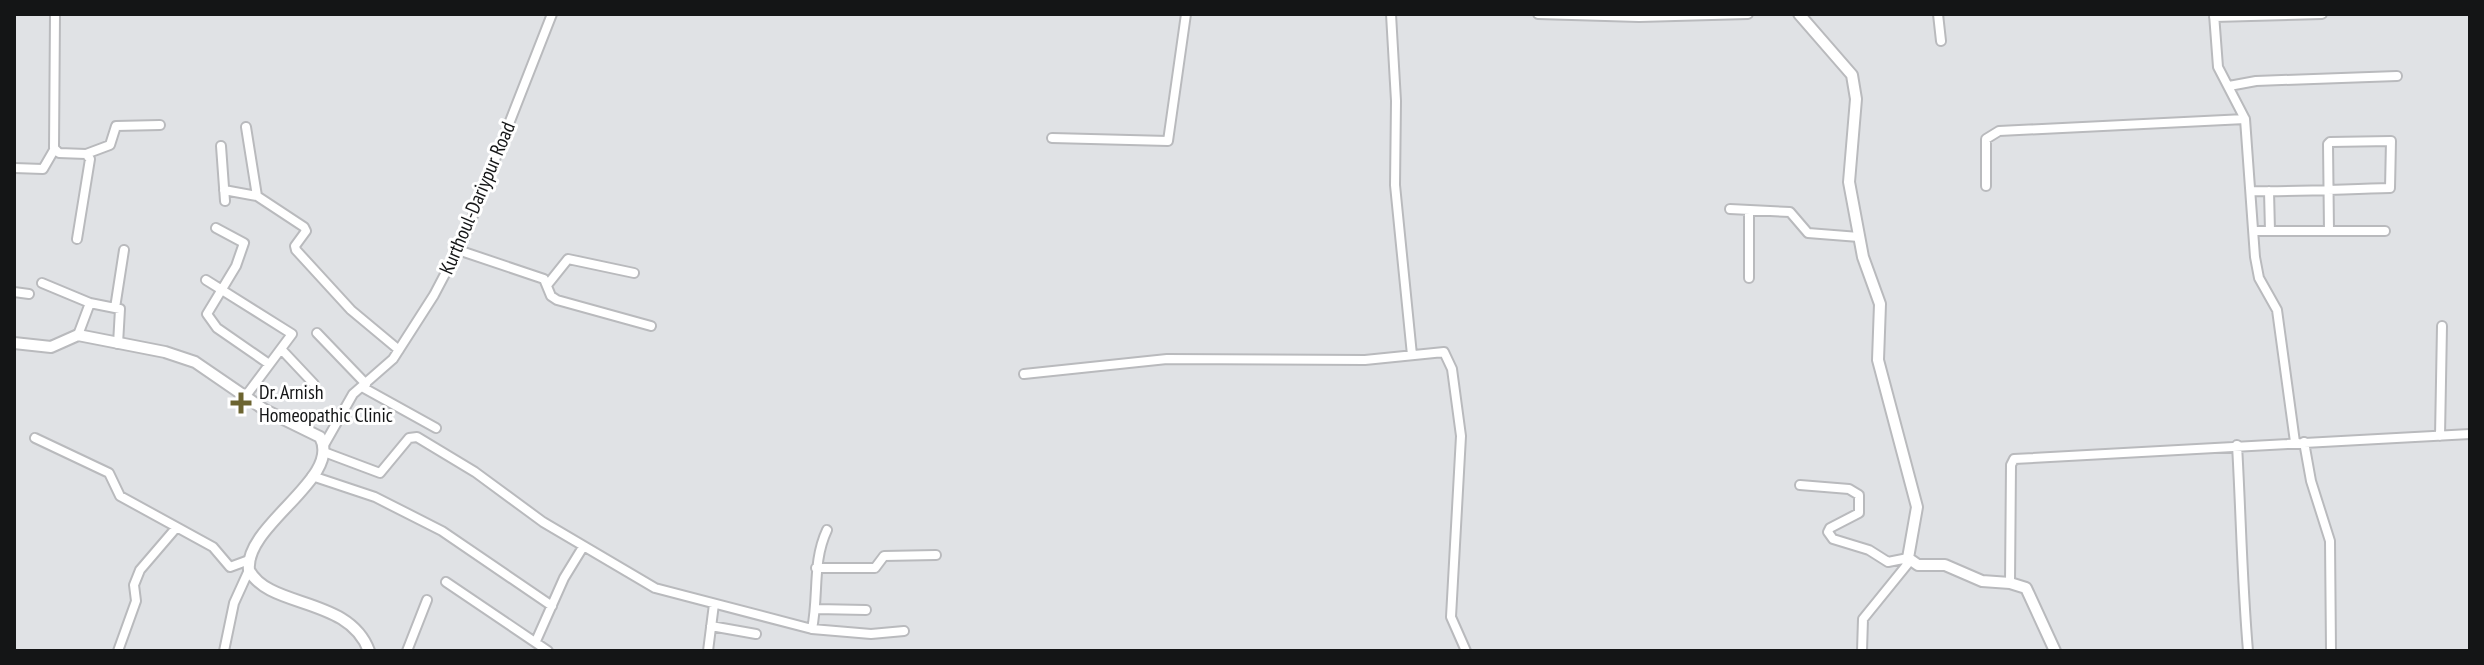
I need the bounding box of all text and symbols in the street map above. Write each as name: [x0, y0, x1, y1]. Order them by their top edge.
street label: Kurthoul-Dariypur Road: [433, 118, 521, 278]
place label: Dr. Arnish Homeopathic Clinic: [259, 379, 393, 428]
marker: Dr. Arnish Homeopathic Clinic: [230, 392, 252, 414]

